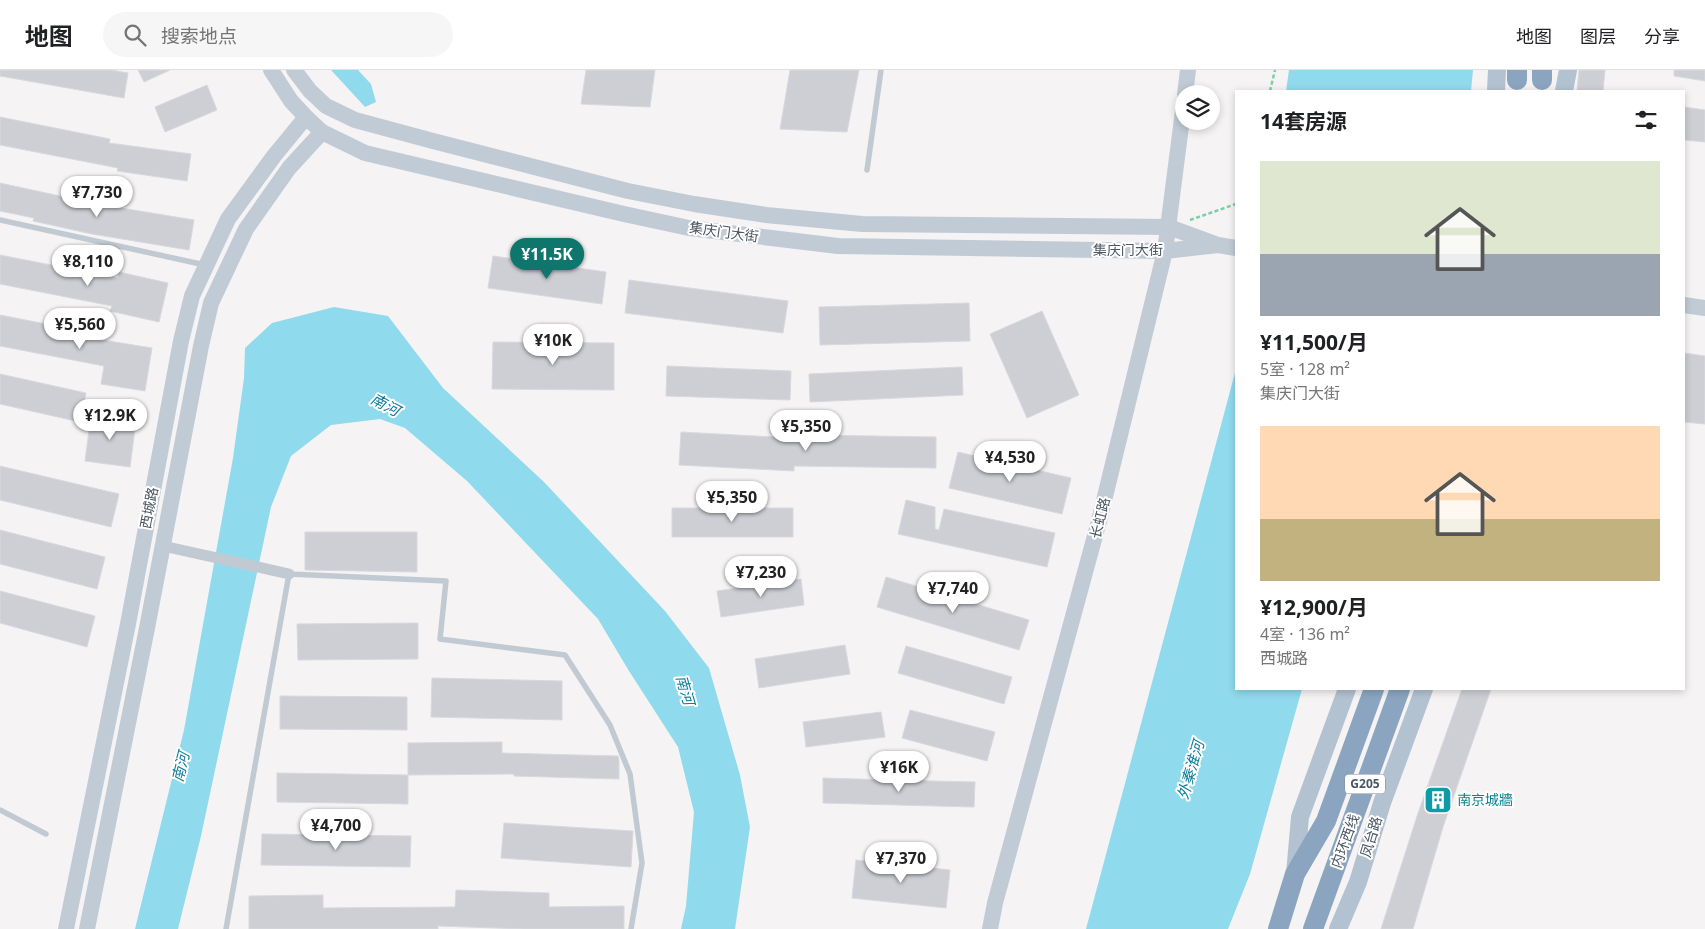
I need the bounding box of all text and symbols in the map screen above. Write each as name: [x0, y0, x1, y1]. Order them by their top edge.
search box: [103, 12, 453, 57]
text: 地图: [25, 19, 73, 52]
icon: search: [121, 21, 149, 49]
text: 搜索地点: [161, 23, 237, 49]
text: 地图: [1516, 24, 1552, 48]
text: 图层: [1580, 24, 1616, 48]
text: 分享: [1644, 24, 1680, 48]
map controls: [1175, 85, 1220, 130]
button: layers: [1175, 85, 1220, 130]
icon: filters: [1632, 106, 1660, 134]
text: 14套房源: [1260, 107, 1347, 135]
pin: ¥7,730: [56, 176, 138, 218]
text: ¥7,730: [72, 181, 122, 203]
icon: home: [1415, 194, 1505, 284]
street label: 集庆门大街: [688, 217, 760, 246]
pin: ¥11.5K: [506, 238, 588, 280]
street label: 集庆门大街: [1093, 240, 1163, 259]
text: ¥11.5K: [521, 243, 573, 265]
pin: ¥8,110: [47, 244, 129, 287]
text: ¥8,110: [63, 250, 113, 272]
pin: ¥5,560: [39, 308, 121, 350]
text: ¥5,560: [55, 313, 105, 335]
pin: ¥10K: [523, 324, 583, 366]
text: ¥11,500/月: [1260, 328, 1368, 356]
text: ¥10K: [534, 329, 572, 351]
text: 5室 · 128 m²: [1260, 358, 1350, 380]
text: 集庆门大街: [1260, 382, 1340, 404]
water label: 南河: [368, 388, 406, 421]
pin: ¥12.9K: [69, 398, 151, 441]
text: ¥12.9K: [84, 404, 136, 426]
pin: ¥5,350: [765, 410, 847, 452]
text: ¥5,350: [781, 415, 831, 437]
pin: ¥4,530: [969, 440, 1051, 483]
text: ¥4,530: [985, 446, 1035, 468]
icon: home: [1415, 459, 1505, 549]
pin: ¥5,350: [691, 480, 773, 523]
street label: 西城路: [135, 485, 162, 530]
text: ¥5,350: [707, 486, 757, 508]
street label: 长虹路: [1085, 495, 1114, 541]
pin: ¥7,230: [720, 556, 802, 598]
text: ¥7,230: [736, 561, 786, 583]
pin: ¥7,740: [912, 572, 994, 614]
text: ¥7,740: [928, 577, 978, 599]
text: ¥12,900/月: [1260, 593, 1368, 621]
text: 4室 · 136 m²: [1260, 623, 1350, 645]
text: 西城路: [1260, 647, 1308, 669]
water label: 南河: [672, 673, 701, 710]
water label: 外秦淮河: [1172, 735, 1209, 801]
water label: 南河: [167, 747, 194, 784]
pin: ¥16K: [869, 750, 929, 793]
text: ¥16K: [880, 756, 918, 778]
road number: G205: [1345, 774, 1385, 794]
building icon: 南京城牆: [1423, 785, 1453, 815]
place label: 南京城牆: [1457, 790, 1513, 809]
pin: ¥4,700: [295, 808, 377, 851]
street label: 内环西线: [1326, 811, 1363, 870]
text: ¥4,700: [311, 814, 361, 836]
street label: 凤台路: [1355, 814, 1386, 860]
pin: ¥7,370: [860, 842, 942, 884]
text: ¥7,370: [876, 847, 926, 869]

